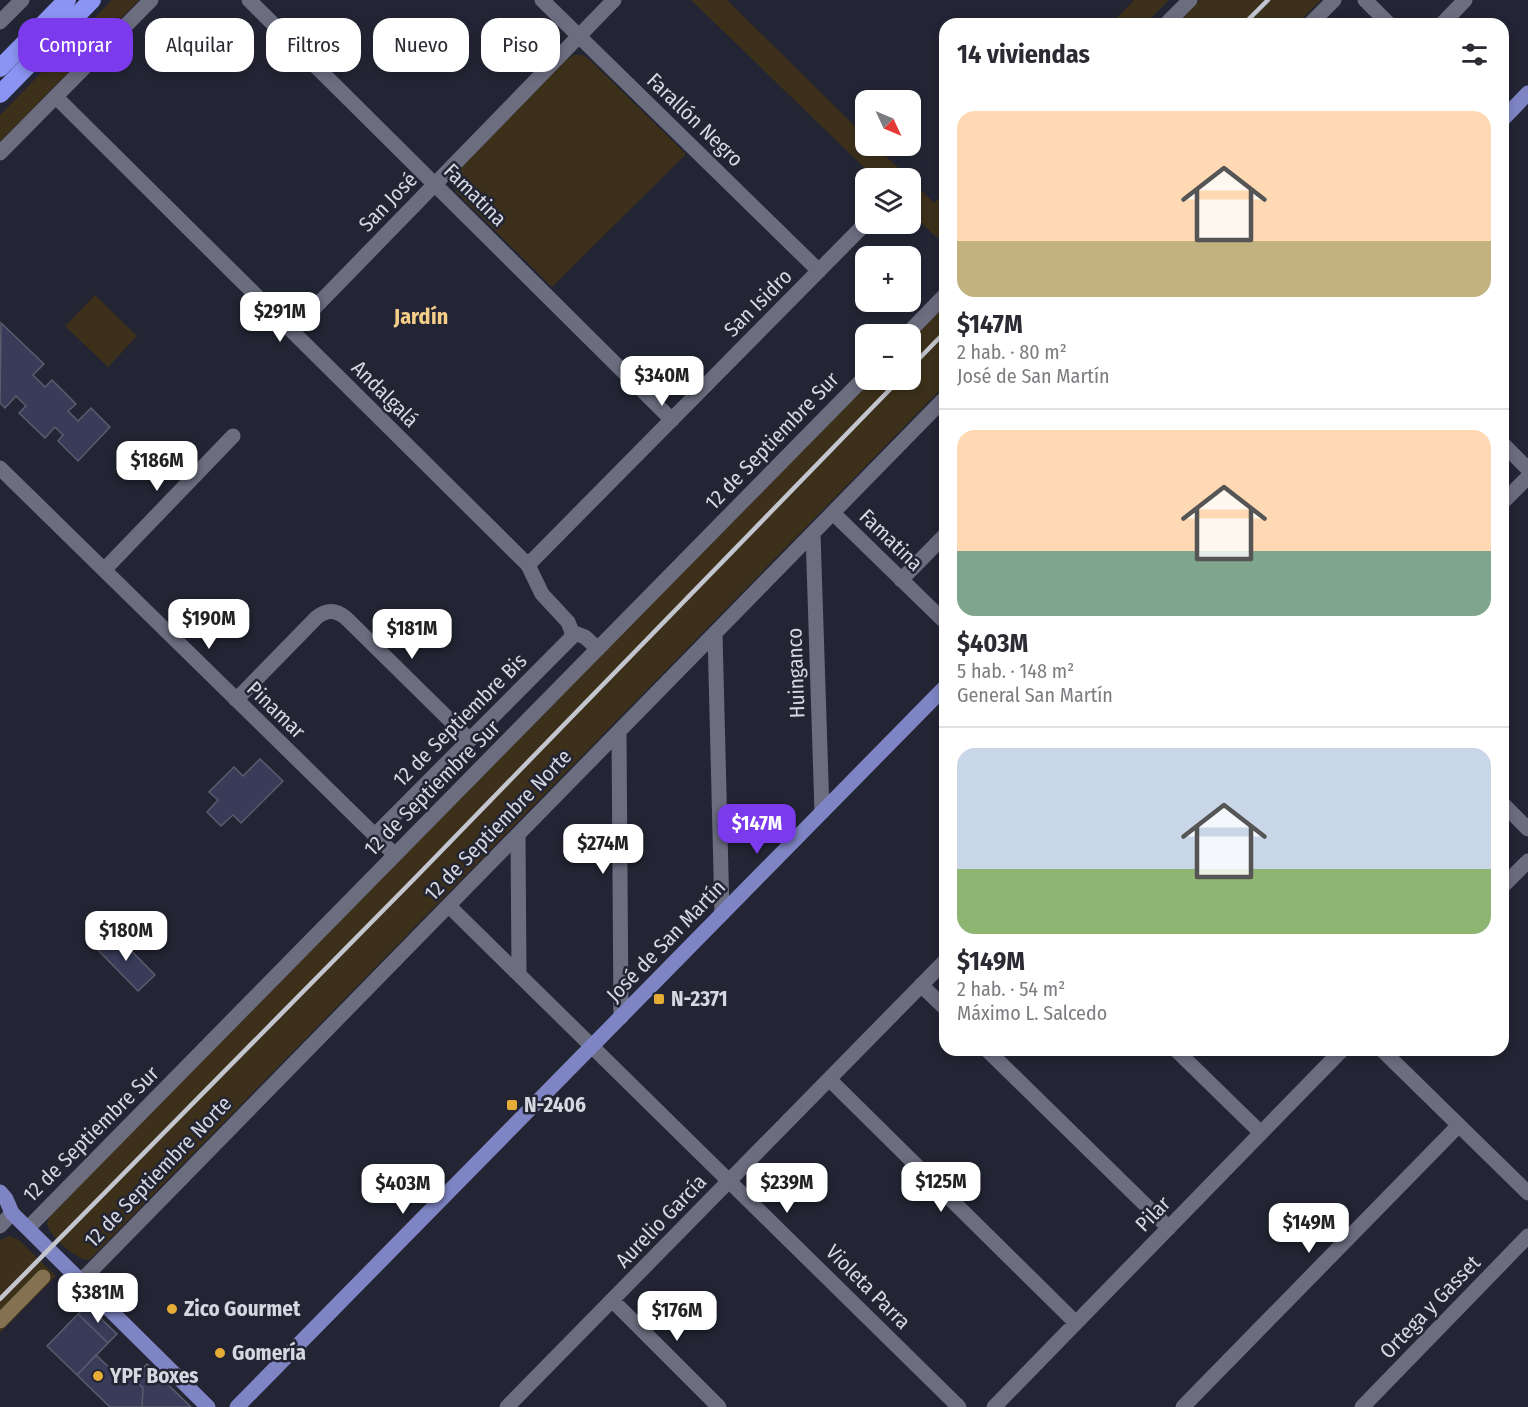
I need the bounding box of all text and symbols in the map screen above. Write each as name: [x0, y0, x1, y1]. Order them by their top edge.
chip: Comprar: [18, 18, 133, 72]
chip: Alquilar: [145, 18, 254, 72]
chip: Filtros: [266, 18, 361, 72]
chip: Nuevo: [373, 18, 469, 72]
chip: Piso: [481, 18, 560, 72]
icon: filters: [1458, 38, 1491, 71]
text: 14 viviendas: [957, 39, 1090, 70]
street label: Farallón Negro: [641, 68, 749, 172]
north arrow: [855, 90, 921, 156]
map controls: [855, 90, 921, 390]
icon: home: [1170, 150, 1278, 258]
street label: Famatina: [438, 158, 512, 232]
street label: San José: [353, 167, 423, 237]
button: layers: [855, 168, 921, 234]
button: +: [855, 246, 921, 312]
street label: San Isidro: [719, 264, 797, 342]
pin: $291M: [238, 292, 322, 343]
text: $291M: [254, 299, 306, 323]
district label: Jardín: [393, 303, 448, 330]
text: $147M: [957, 309, 1023, 340]
button: −: [855, 324, 921, 390]
text: 2 hab. · 80 m²: [957, 340, 1067, 364]
street label: Andalgalá: [346, 355, 424, 433]
pin: $340M: [620, 356, 704, 407]
text: $340M: [635, 363, 689, 387]
text: José de San Martín: [957, 364, 1109, 388]
street label: 12 de Septiembre Sur: [700, 366, 845, 515]
pin: $186M: [115, 441, 199, 492]
text: $186M: [130, 448, 184, 472]
icon: home: [1170, 469, 1278, 577]
street label: Famatina: [854, 503, 928, 577]
pin: $190M: [167, 599, 251, 650]
text: $190M: [182, 606, 236, 630]
pin: $181M: [370, 609, 454, 660]
text: $181M: [387, 616, 437, 640]
street label: Huinganco: [781, 627, 811, 719]
text: $403M: [957, 628, 1028, 659]
street label: 12 de Septiembre Bis: [388, 648, 532, 792]
text: 5 hab. · 148 m²: [957, 659, 1074, 683]
street label: Pinamar: [241, 676, 311, 745]
text: General San Martín: [957, 683, 1113, 707]
street label: 12 de Septiembre Sur: [359, 714, 506, 861]
street label: 12 de Septiembre Norte: [419, 744, 577, 906]
icon: home: [1170, 787, 1278, 895]
pin: $147M: [715, 804, 799, 855]
text: $147M: [732, 811, 782, 835]
pin: $274M: [561, 824, 645, 875]
text: $274M: [577, 831, 629, 855]
street label: José de San Martín: [601, 874, 731, 1008]
pin: $180M: [84, 911, 168, 962]
text: $180M: [99, 918, 153, 942]
text: $149M: [957, 946, 1025, 977]
text: 2 hab. · 54 m²: [957, 977, 1065, 1001]
place label: N-2371: [671, 986, 728, 1012]
marker: N-2371: [652, 992, 666, 1006]
text: Máximo L. Salcedo: [957, 1001, 1107, 1025]
street label: 12 de Septiembre Sur: [18, 1060, 165, 1207]
street label: 12 de Septiembre Norte: [79, 1091, 237, 1253]
place label: N-2406: [524, 1092, 586, 1118]
marker: N-2406: [505, 1098, 519, 1112]
pin: $125M: [899, 1162, 983, 1213]
pin: $239M: [745, 1163, 829, 1214]
pin: $403M: [361, 1164, 445, 1215]
street label: Aurelio García: [610, 1169, 712, 1273]
text: $125M: [915, 1169, 967, 1193]
text: $239M: [760, 1170, 814, 1194]
text: $403M: [376, 1171, 430, 1195]
street label: Pilar: [1130, 1190, 1176, 1237]
pin: $149M: [1267, 1203, 1351, 1254]
text: $149M: [1283, 1210, 1335, 1234]
street label: Violeta Parra: [820, 1239, 916, 1335]
street label: Ortega y Gasset: [1374, 1250, 1486, 1364]
pin: $381M: [56, 1273, 140, 1324]
text: $381M: [72, 1280, 124, 1304]
pin: $176M: [635, 1291, 719, 1342]
place label: Zico Gourmet: [184, 1296, 301, 1322]
text: $176M: [652, 1298, 702, 1322]
marker: Zico Gourmet: [165, 1302, 179, 1316]
place label: Gomería: [232, 1340, 306, 1366]
marker: Gomería: [213, 1346, 227, 1360]
place label: YPF Boxes: [109, 1363, 199, 1389]
marker: YPF Boxes: [91, 1369, 105, 1383]

